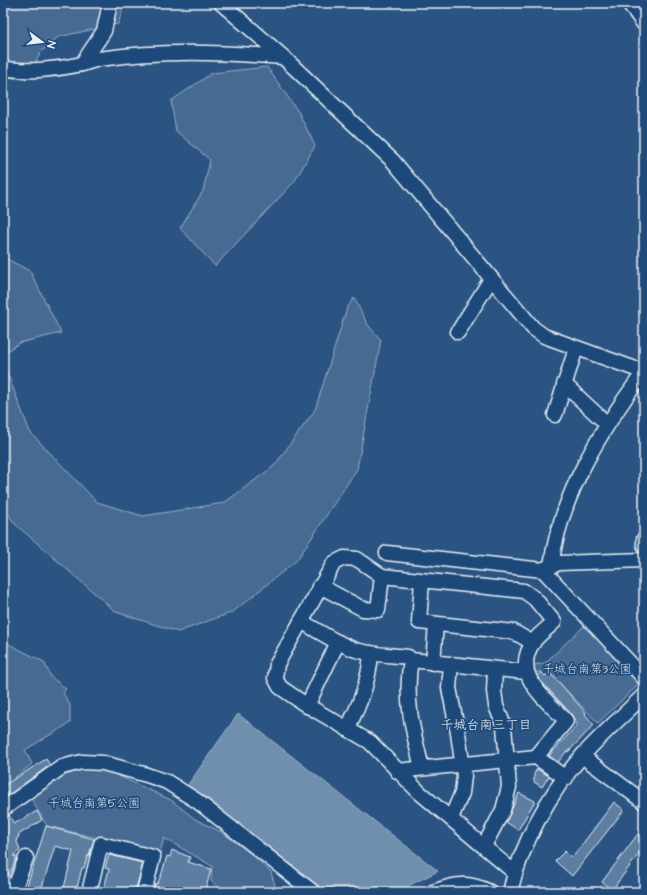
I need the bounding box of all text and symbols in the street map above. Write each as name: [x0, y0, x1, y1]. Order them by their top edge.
north arrow: [22, 22, 62, 62]
text: N: [43, 39, 59, 50]
park label: 千城台南第3公園: [542, 661, 632, 678]
district label: 千城台南三丁目: [440, 716, 532, 734]
park label: 千城台南第5公園: [48, 795, 140, 812]

